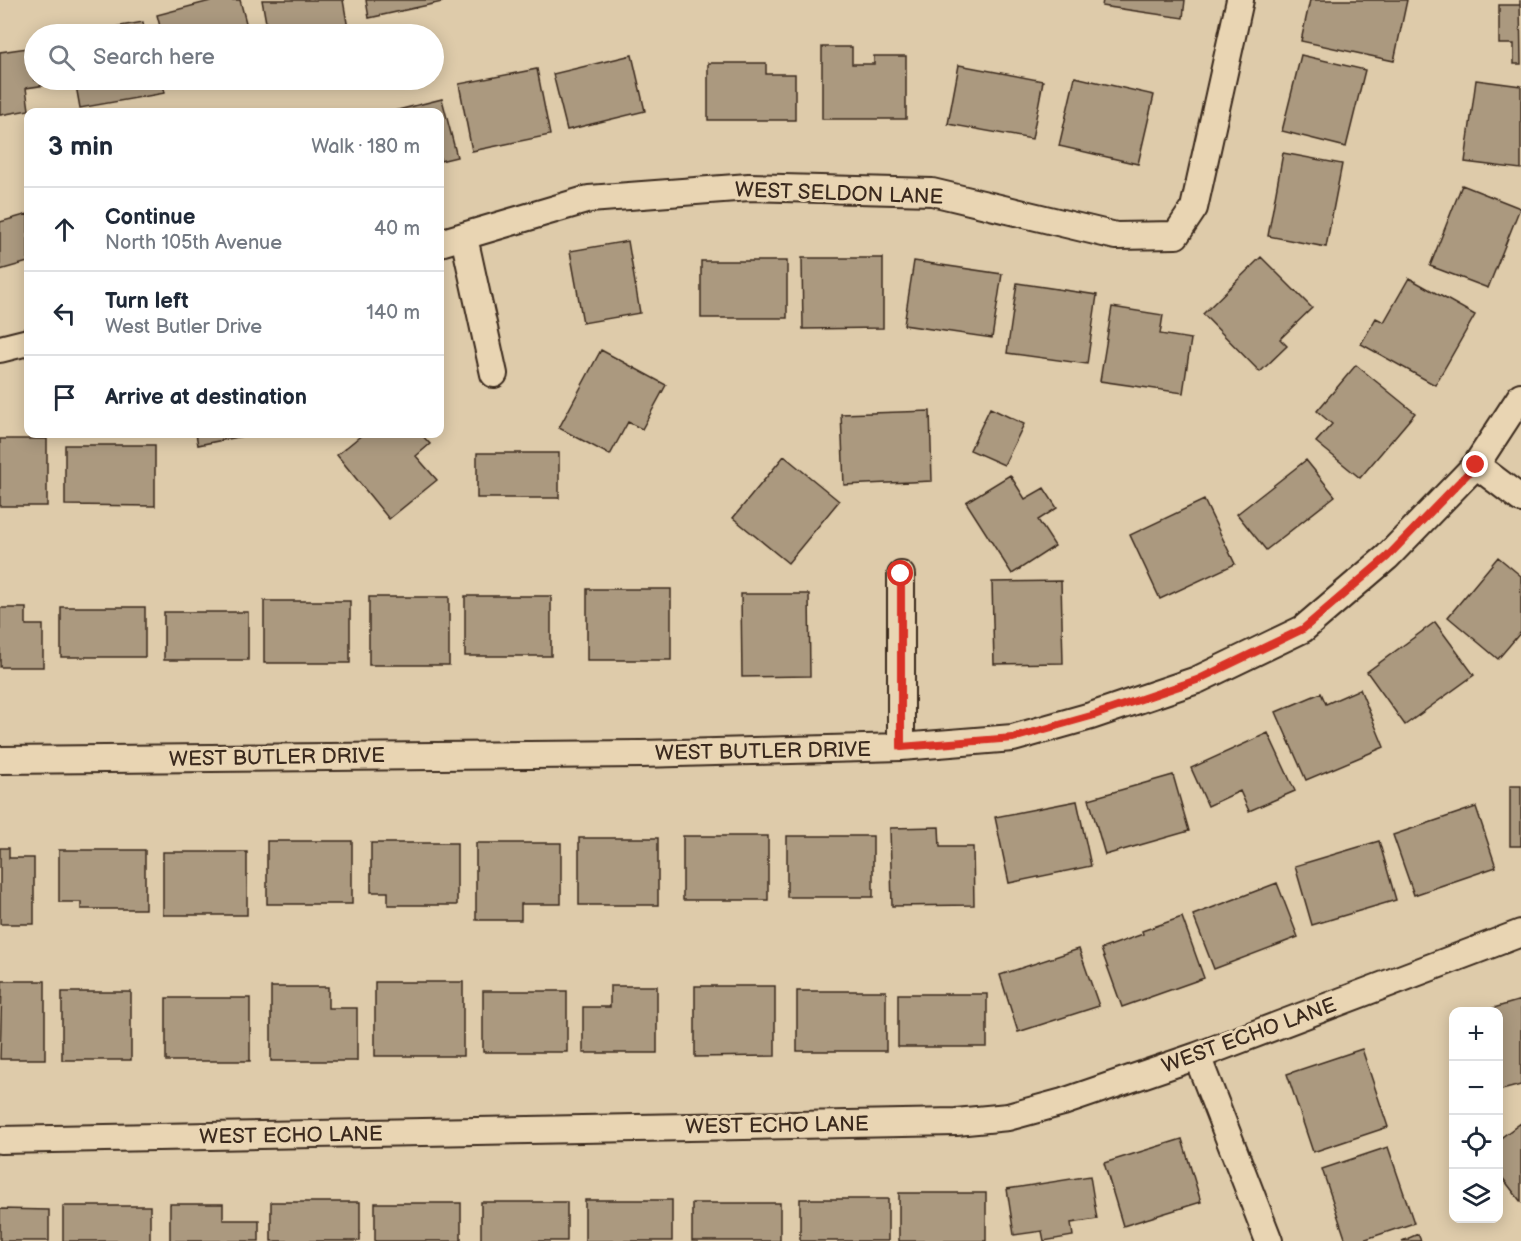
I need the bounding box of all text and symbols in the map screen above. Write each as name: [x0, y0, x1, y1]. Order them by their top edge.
search box: [24, 24, 444, 90]
icon: search: [45, 41, 78, 74]
text: Search here: [93, 44, 215, 71]
text: 3 min: [48, 132, 113, 163]
text: Walk · 180 m: [311, 135, 420, 159]
street label: WEST SELDON LANE: [734, 177, 944, 210]
text: Continue: [105, 204, 195, 231]
icon: ahead: [48, 213, 81, 246]
text: 40 m: [374, 217, 420, 241]
text: North 105th Avenue: [105, 231, 282, 255]
text: Turn left: [105, 288, 189, 315]
icon: left: [48, 297, 81, 330]
text: 140 m: [366, 301, 420, 325]
text: West Butler Drive: [105, 315, 262, 339]
icon: arrive: [48, 381, 81, 414]
text: Arrive at destination: [105, 384, 307, 411]
route end: [1462, 451, 1488, 477]
route start: [887, 560, 913, 586]
street label: WEST BUTLER DRIVE: [655, 737, 871, 766]
street label: WEST BUTLER DRIVE: [169, 743, 385, 772]
street label: WEST ECHO LANE: [1159, 992, 1340, 1079]
map controls: [1449, 1007, 1503, 1223]
button: +: [1449, 1007, 1503, 1061]
button: −: [1449, 1061, 1503, 1115]
street label: WEST ECHO LANE: [685, 1111, 869, 1140]
button: locate: [1449, 1115, 1503, 1169]
street label: WEST ECHO LANE: [199, 1121, 383, 1150]
button: layers: [1449, 1169, 1503, 1223]

